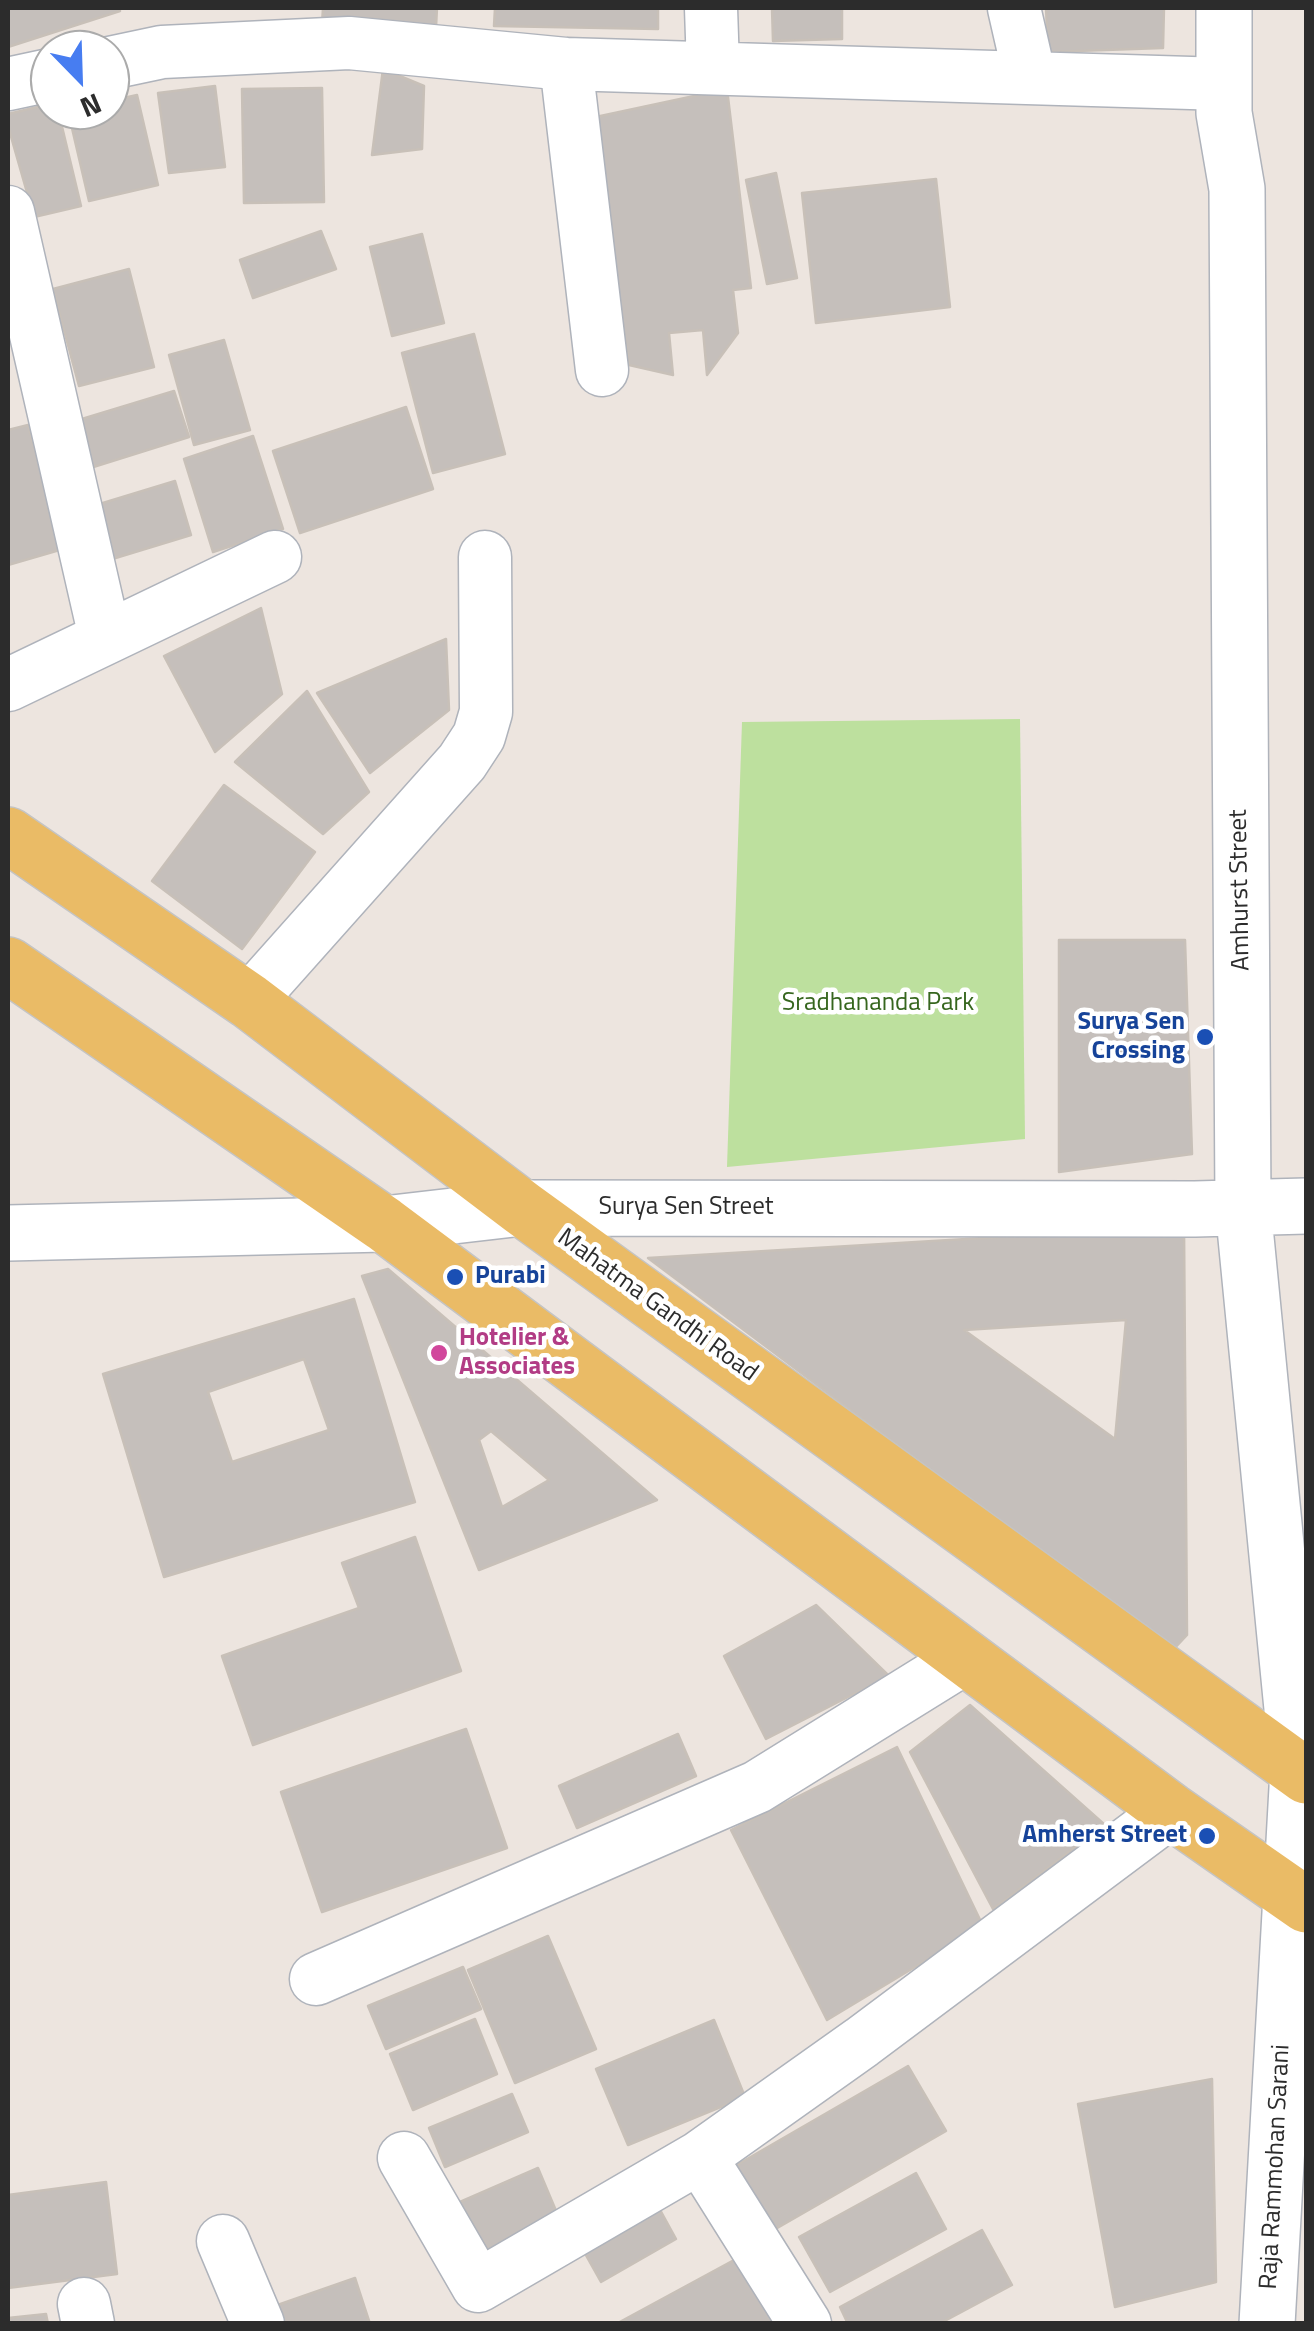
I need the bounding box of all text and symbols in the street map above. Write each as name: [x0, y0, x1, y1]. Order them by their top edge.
north arrow: [30, 30, 130, 130]
text: N: [74, 83, 108, 130]
street label: Amhurst Street: [1225, 809, 1257, 971]
park label: Sradhananda Park: [782, 989, 974, 1019]
place label: Surya Sen Crossing: [1078, 1008, 1185, 1067]
marker: Surya Sen Crossing: [1194, 1026, 1216, 1048]
street label: Surya Sen Street: [599, 1193, 773, 1223]
street label: Mahatma Gandhi Road: [551, 1223, 763, 1389]
place label: Purabi: [475, 1262, 546, 1292]
marker: Purabi: [444, 1266, 466, 1288]
place label: Hotelier & Associates: [459, 1324, 575, 1383]
marker: Hotelier & Associates: [428, 1342, 450, 1364]
place label: Amherst Street: [1022, 1821, 1187, 1851]
marker: Amherst Street: [1196, 1825, 1218, 1847]
street label: Raja Rammohan Sarani: [1255, 2044, 1297, 2290]

